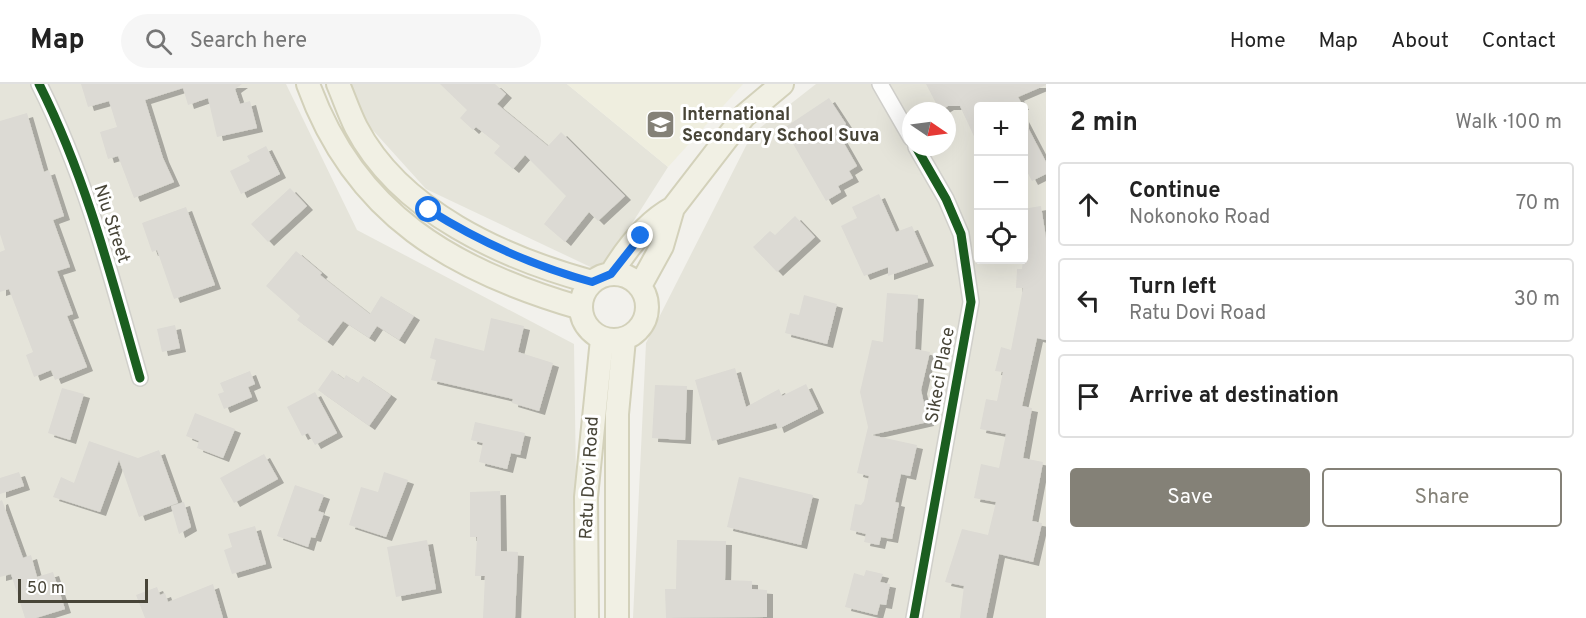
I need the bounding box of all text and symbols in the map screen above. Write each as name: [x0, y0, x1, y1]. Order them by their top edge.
search box: [121, 14, 541, 68]
text: Map: [30, 23, 85, 59]
icon: search: [142, 25, 175, 58]
text: Search here: [190, 28, 307, 55]
text: Home: [1230, 28, 1286, 55]
text: Map: [1319, 28, 1358, 55]
text: About: [1391, 28, 1449, 55]
text: Contact: [1482, 28, 1556, 55]
north arrow: [902, 102, 956, 156]
map controls: [974, 102, 1028, 264]
button: +: [974, 102, 1028, 156]
place label: International Secondary School Suva: [682, 104, 879, 148]
text: 2 min: [1070, 107, 1138, 140]
school or university icon: International Secondary School Suva: [645, 109, 677, 141]
text: Walk · 100 m: [1455, 110, 1562, 136]
button: −: [974, 156, 1028, 210]
text: Continue: [1129, 178, 1220, 205]
street label: Niu Street: [88, 182, 134, 266]
icon: ahead: [1072, 188, 1105, 221]
text: 70 m: [1516, 191, 1560, 217]
route start: [415, 196, 441, 222]
text: Nokonoko Road: [1129, 205, 1270, 231]
button: locate: [974, 210, 1028, 264]
route end: [627, 222, 653, 248]
text: Turn left: [1129, 274, 1217, 301]
icon: left: [1072, 284, 1105, 317]
text: 30 m: [1514, 287, 1560, 313]
text: Ratu Dovi Road: [1129, 301, 1266, 327]
street label: Sikeci Place: [921, 325, 961, 425]
icon: arrive: [1072, 380, 1105, 413]
text: Arrive at destination: [1129, 383, 1339, 410]
street label: Ratu Dovi Road: [575, 416, 605, 540]
button: Save: [1070, 468, 1310, 527]
button: Share: [1322, 468, 1562, 527]
scale bar: [18, 576, 148, 604]
text: 50 m: [27, 579, 65, 599]

